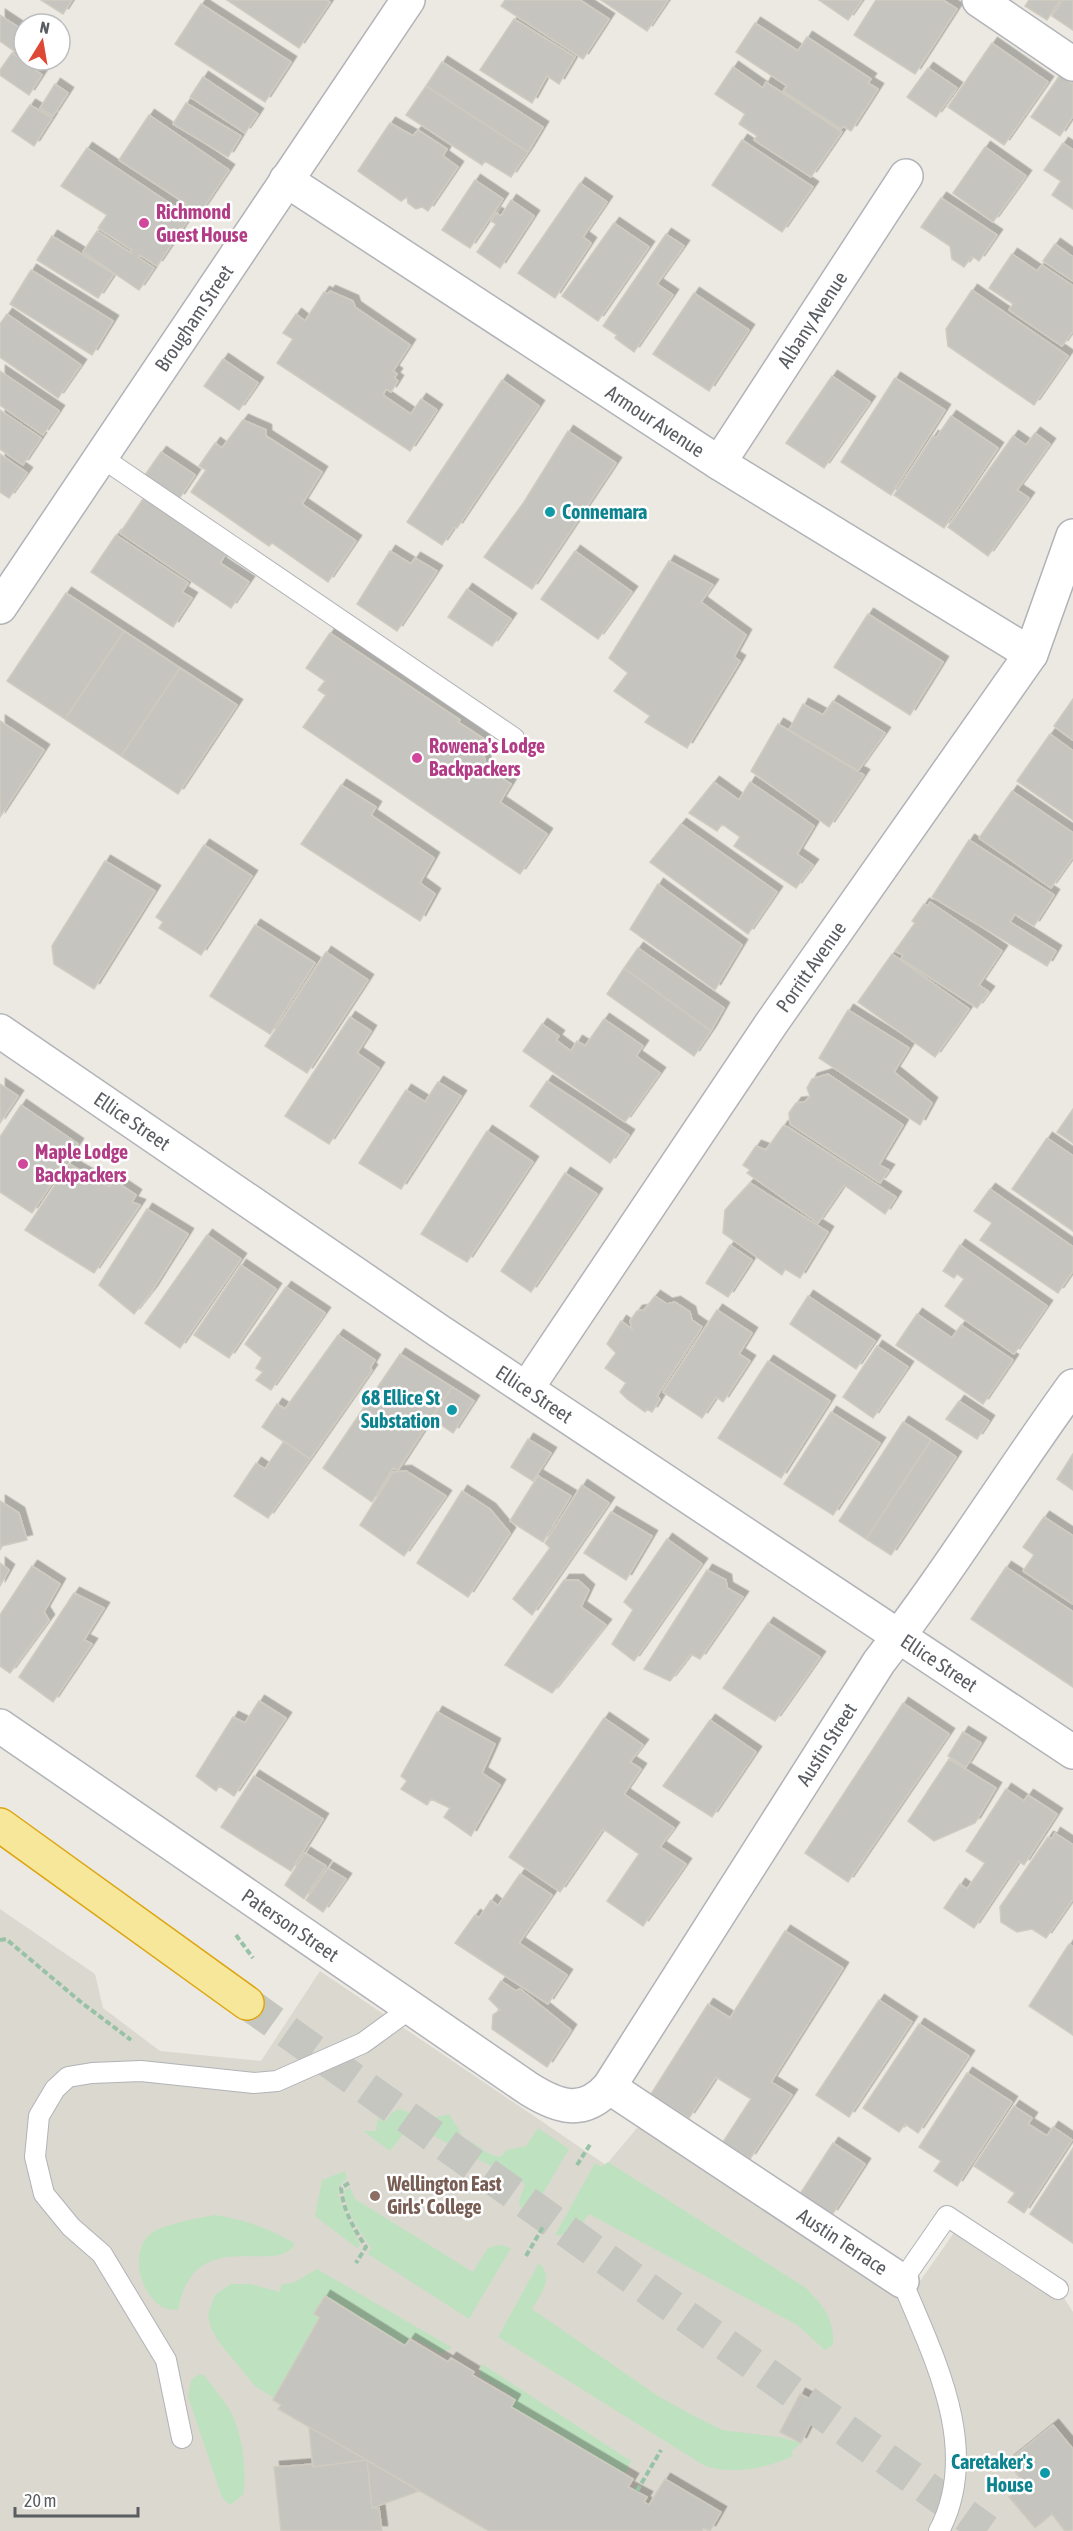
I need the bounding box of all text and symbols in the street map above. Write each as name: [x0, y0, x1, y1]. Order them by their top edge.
north arrow: [12, 12, 72, 72]
text: N: [39, 18, 51, 37]
place label: Richmond Guest House: [156, 200, 248, 246]
marker: Richmond Guest House: [137, 216, 151, 230]
street label: Brougham Street: [150, 260, 238, 375]
street label: Albany Avenue: [772, 267, 852, 372]
street label: Armour Avenue: [602, 380, 709, 461]
place label: Connemara: [562, 500, 647, 523]
marker: Connemara: [543, 505, 557, 519]
place label: Rowena's Lodge Backpackers: [429, 734, 545, 780]
marker: Rowena's Lodge Backpackers: [410, 751, 424, 765]
street label: Porritt Avenue: [771, 917, 850, 1016]
street label: Ellice Street: [90, 1087, 175, 1155]
place label: Maple Lodge Backpackers: [35, 1140, 128, 1186]
marker: Maple Lodge Backpackers: [16, 1157, 30, 1171]
street label: Ellice Street: [492, 1360, 577, 1428]
place label: 68 Ellice St Substation: [361, 1386, 440, 1432]
marker: 68 Ellice St Substation: [445, 1403, 459, 1417]
street label: Ellice Street: [897, 1629, 982, 1696]
street label: Austin Street: [792, 1698, 861, 1790]
street label: Paterson Street: [238, 1884, 343, 1966]
place label: Wellington East Girls' College: [386, 2172, 502, 2218]
marker: Wellington East Girls' College: [368, 2189, 382, 2203]
street label: Austin Terrace: [793, 2203, 892, 2279]
place label: Caretaker's House: [951, 2450, 1033, 2496]
marker: Caretaker's House: [1038, 2466, 1052, 2480]
scale bar: [15, 2480, 138, 2518]
text: 20 m: [24, 2490, 56, 2511]

